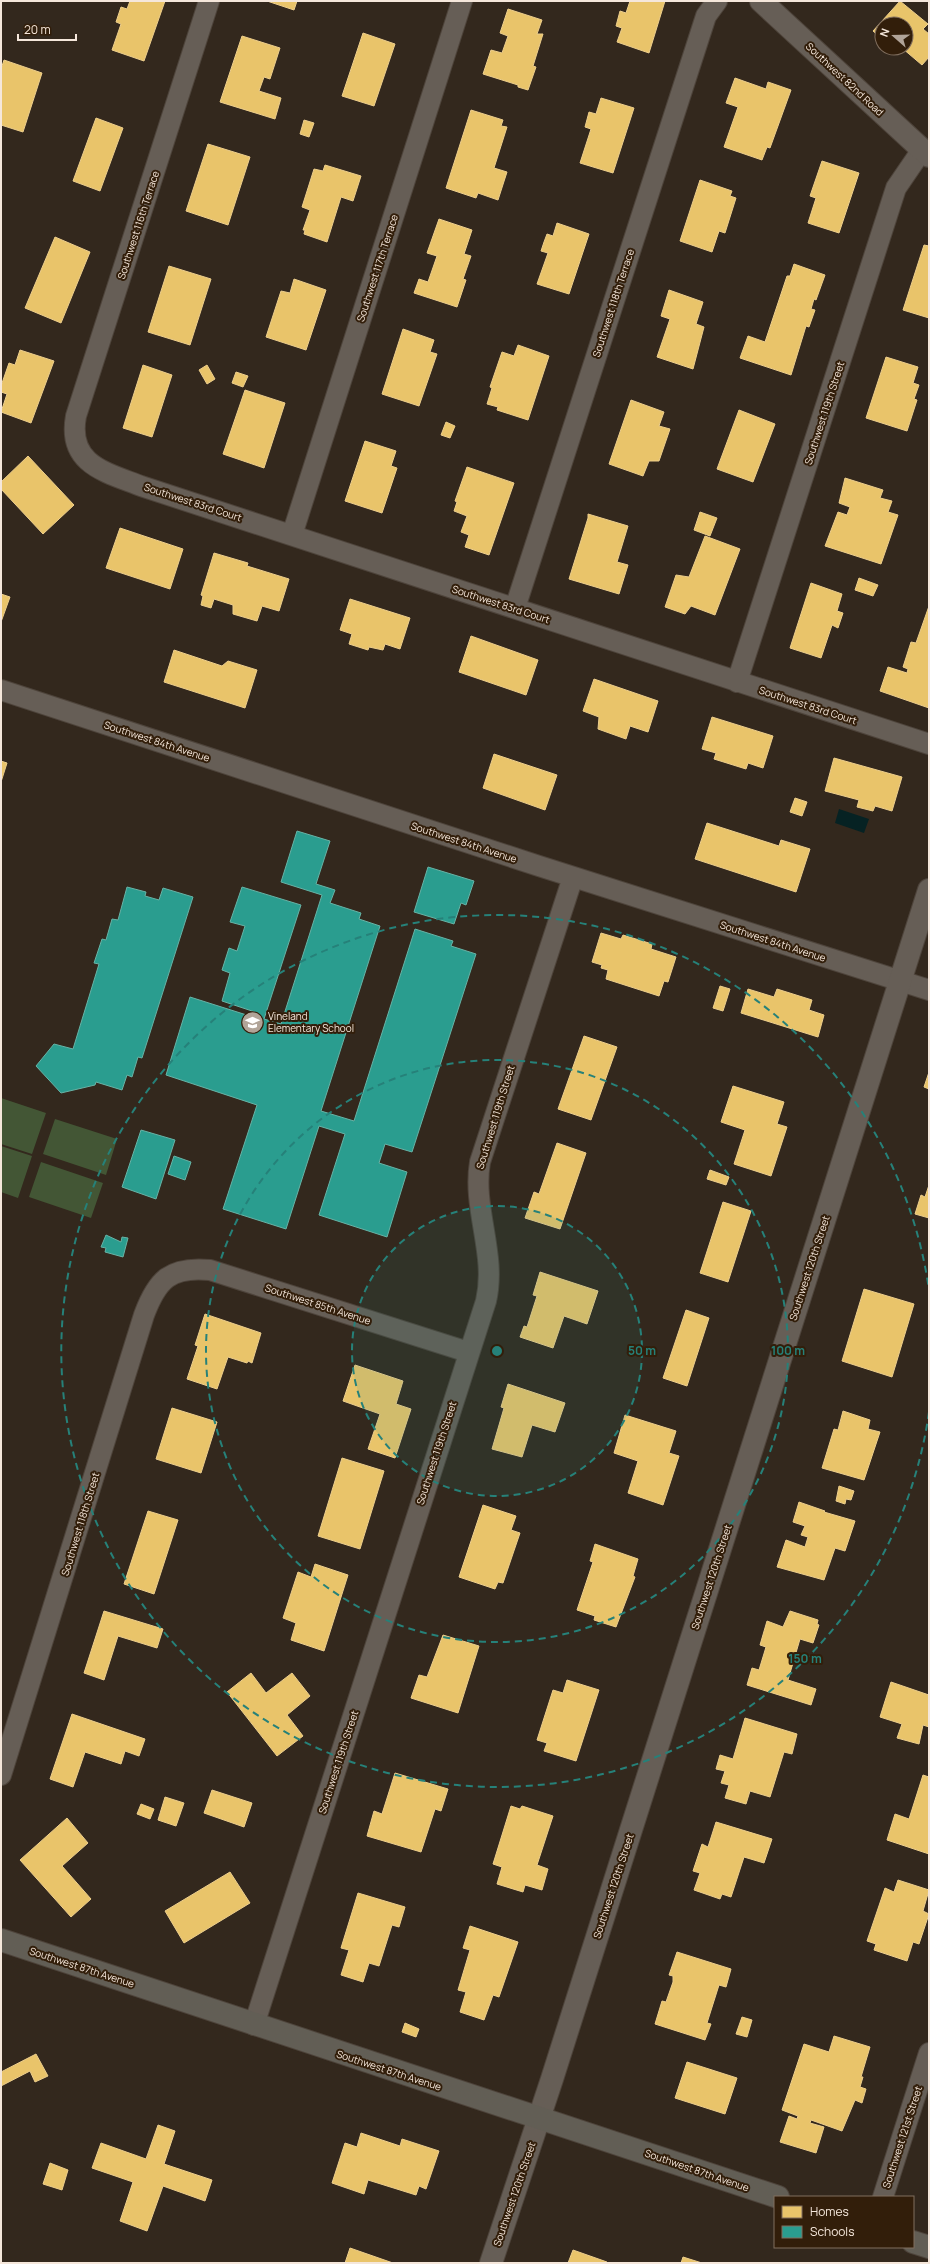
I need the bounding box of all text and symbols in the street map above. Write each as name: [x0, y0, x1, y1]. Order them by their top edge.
scale bar: [18, 16, 76, 42]
north arrow: [874, 16, 914, 56]
text: 20 m: [24, 21, 51, 38]
text: N: [876, 26, 893, 39]
street label: Southwest 82nd Road: [803, 39, 887, 119]
street label: Southwest 116th Terrace: [114, 169, 162, 281]
street label: Southwest 117th Terrace: [353, 212, 401, 323]
street label: Southwest 118th Terrace: [589, 247, 637, 359]
street label: Southwest 119th Street: [801, 360, 847, 466]
street label: Southwest 83rd Court: [142, 480, 244, 524]
street label: Southwest 83rd Court: [450, 582, 552, 626]
street label: Southwest 83rd Court: [757, 683, 859, 727]
street label: Southwest 84th Avenue: [102, 717, 212, 765]
street label: Southwest 84th Avenue: [409, 818, 519, 866]
street label: Southwest 84th Avenue: [718, 917, 828, 965]
school or university icon: Vineland Elementary School: [240, 1009, 266, 1035]
place label: Vineland Elementary School: [268, 1009, 354, 1035]
street label: Southwest 119th Street: [473, 1063, 517, 1171]
street label: Southwest 120th Street: [785, 1214, 833, 1322]
street label: Southwest 85th Avenue: [263, 1280, 373, 1328]
text: 50 m: [628, 1342, 656, 1359]
text: 100 m: [771, 1342, 805, 1359]
centre of rings: [490, 1344, 504, 1358]
street label: Southwest 119th Street: [413, 1400, 459, 1506]
street label: Southwest 118th Street: [58, 1471, 102, 1577]
street label: Southwest 120th Street: [687, 1523, 735, 1631]
text: 150 m: [788, 1650, 822, 1667]
street label: Southwest 119th Street: [315, 1709, 361, 1815]
street label: Southwest 120th Street: [589, 1832, 637, 1940]
street label: Southwest 87th Avenue: [28, 1943, 136, 1991]
street label: Southwest 87th Avenue: [335, 2046, 443, 2094]
street label: Southwest 121st Street: [879, 2084, 925, 2190]
street label: Southwest 120th Street: [490, 2140, 538, 2248]
street label: Southwest 87th Avenue: [643, 2146, 751, 2194]
legend: [774, 2196, 914, 2248]
text: Homes: [810, 2203, 849, 2220]
text: Schools: [810, 2223, 854, 2240]

